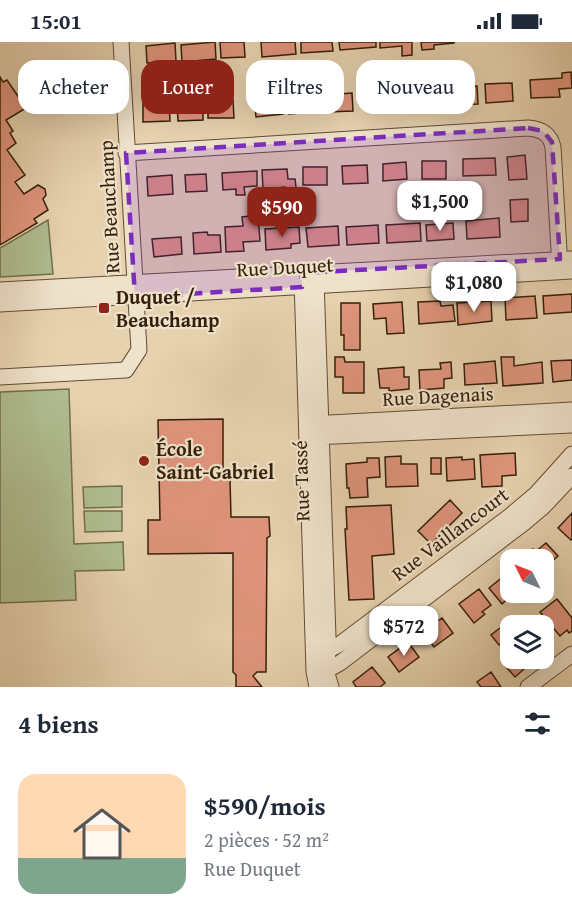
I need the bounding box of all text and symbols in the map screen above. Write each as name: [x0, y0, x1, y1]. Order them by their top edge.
text: 15:01: [30, 5, 82, 37]
chip: Acheter: [18, 60, 129, 114]
chip: Louer: [141, 60, 234, 114]
chip: Filtres: [246, 60, 344, 114]
chip: Nouveau: [356, 60, 475, 114]
street label: Rue Beauchamp: [91, 139, 126, 274]
pin: $1,500: [391, 181, 489, 232]
text: $1,500: [411, 186, 469, 215]
pin: $590: [246, 187, 318, 238]
text: $590: [261, 192, 303, 221]
street label: Rue Duquet: [236, 249, 334, 284]
pin: $1,080: [425, 262, 523, 313]
text: $1,080: [445, 267, 503, 296]
place label: Duquet / Beauchamp: [116, 282, 219, 334]
marker: Duquet / Beauchamp: [97, 301, 111, 315]
street label: Rue Dagenais: [382, 378, 494, 413]
place label: École Saint-Gabriel: [156, 434, 274, 486]
street label: Rue Tassé: [285, 440, 316, 522]
marker: École Saint-Gabriel: [137, 454, 151, 468]
street label: Rue Vaillancourt: [385, 480, 514, 587]
north arrow: [500, 549, 554, 603]
map controls: [500, 549, 554, 669]
pin: $572: [368, 606, 440, 657]
text: $572: [383, 611, 425, 640]
button: layers: [500, 615, 554, 669]
text: 4 biens: [18, 704, 99, 743]
icon: filters: [521, 707, 554, 740]
text: $590/mois: [204, 786, 326, 825]
icon: home: [66, 798, 138, 870]
text: 2 pièces · 52 m²: [204, 825, 329, 854]
text: Rue Duquet: [204, 854, 301, 883]

